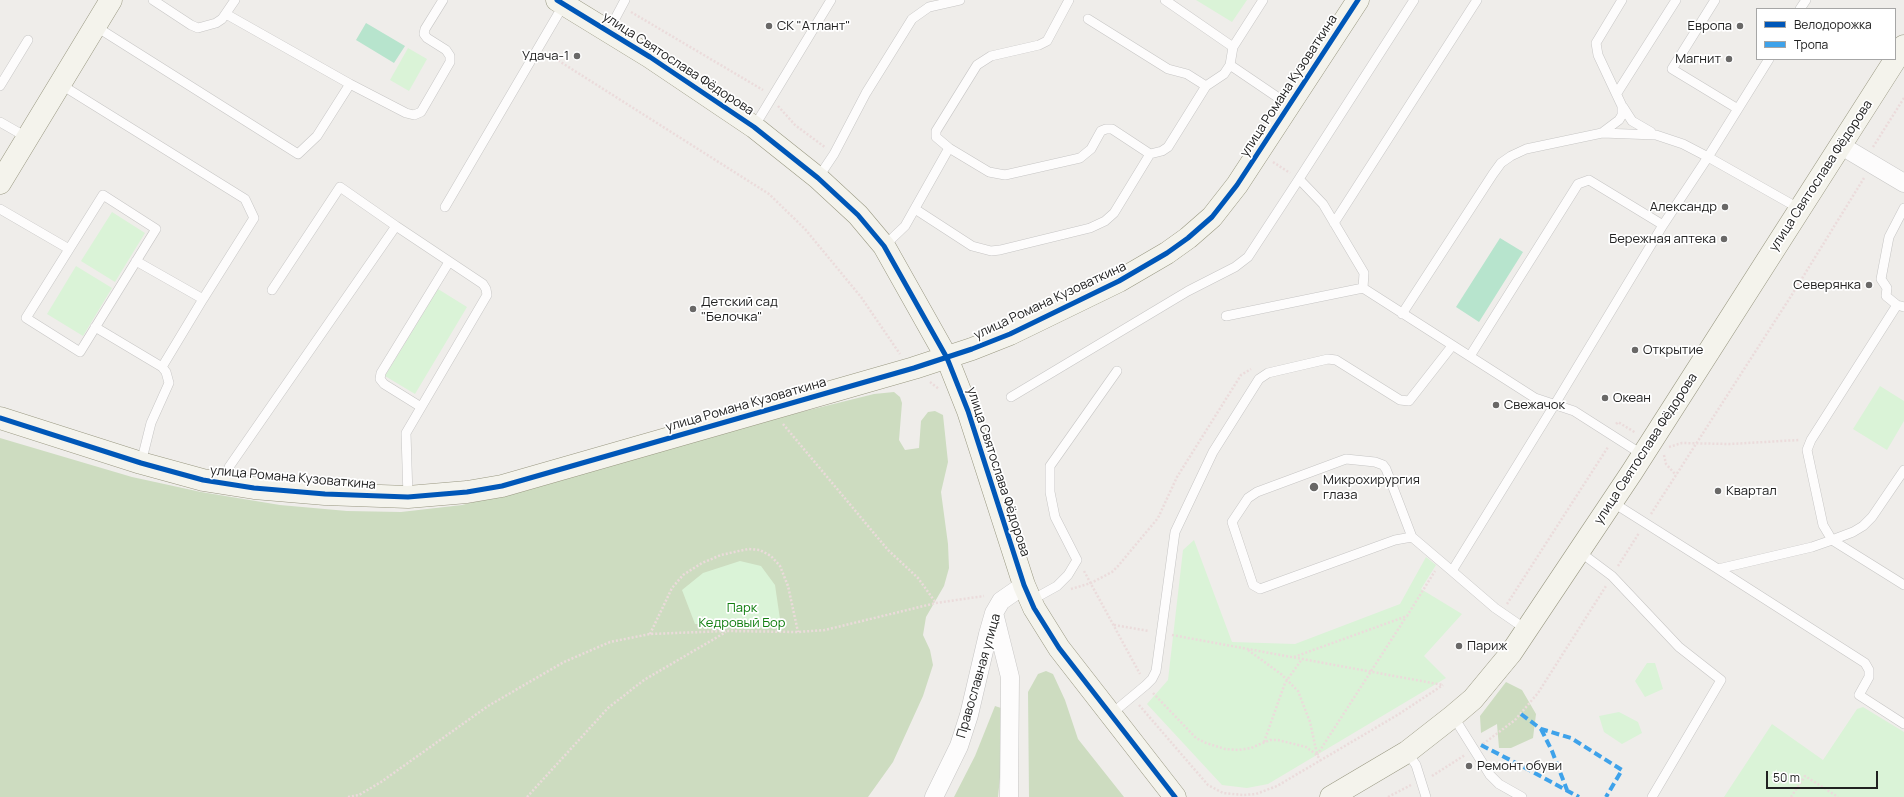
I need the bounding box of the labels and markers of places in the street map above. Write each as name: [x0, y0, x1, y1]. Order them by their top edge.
place label: СК "Атлант": [777, 18, 850, 34]
place label: Европа: [1688, 18, 1732, 34]
marker: СК "Атлант": [764, 21, 774, 31]
marker: Европа: [1735, 21, 1745, 31]
place label: Удача-1: [522, 48, 569, 64]
marker: Удача-1: [572, 51, 582, 61]
place label: Магнит: [1675, 51, 1721, 67]
marker: Магнит: [1724, 54, 1734, 64]
place label: Александр: [1650, 199, 1717, 215]
marker: Александр: [1720, 202, 1730, 212]
place label: Бережная аптека: [1609, 231, 1716, 247]
marker: Бережная аптека: [1719, 234, 1729, 244]
place label: Северянка: [1793, 277, 1861, 293]
marker: Северянка: [1864, 280, 1874, 290]
place label: Детский сад "Белочка": [701, 294, 778, 325]
marker: Детский сад "Белочка": [688, 304, 698, 314]
place label: Открытие: [1643, 342, 1703, 358]
marker: Открытие: [1630, 345, 1640, 355]
place label: Океан: [1613, 390, 1651, 406]
marker: Океан: [1600, 393, 1610, 403]
place label: Свежачок: [1504, 397, 1565, 413]
marker: Свежачок: [1491, 400, 1501, 410]
place label: Микрохирургия глаза: [1323, 472, 1420, 503]
marker: Микрохирургия глаза: [1308, 481, 1320, 493]
place label: Квартал: [1726, 483, 1777, 499]
marker: Квартал: [1713, 486, 1723, 496]
place label: Париж: [1467, 638, 1507, 654]
marker: Париж: [1454, 641, 1464, 651]
place label: Ремонт обуви: [1477, 758, 1562, 774]
marker: Ремонт обуви: [1464, 761, 1474, 771]

